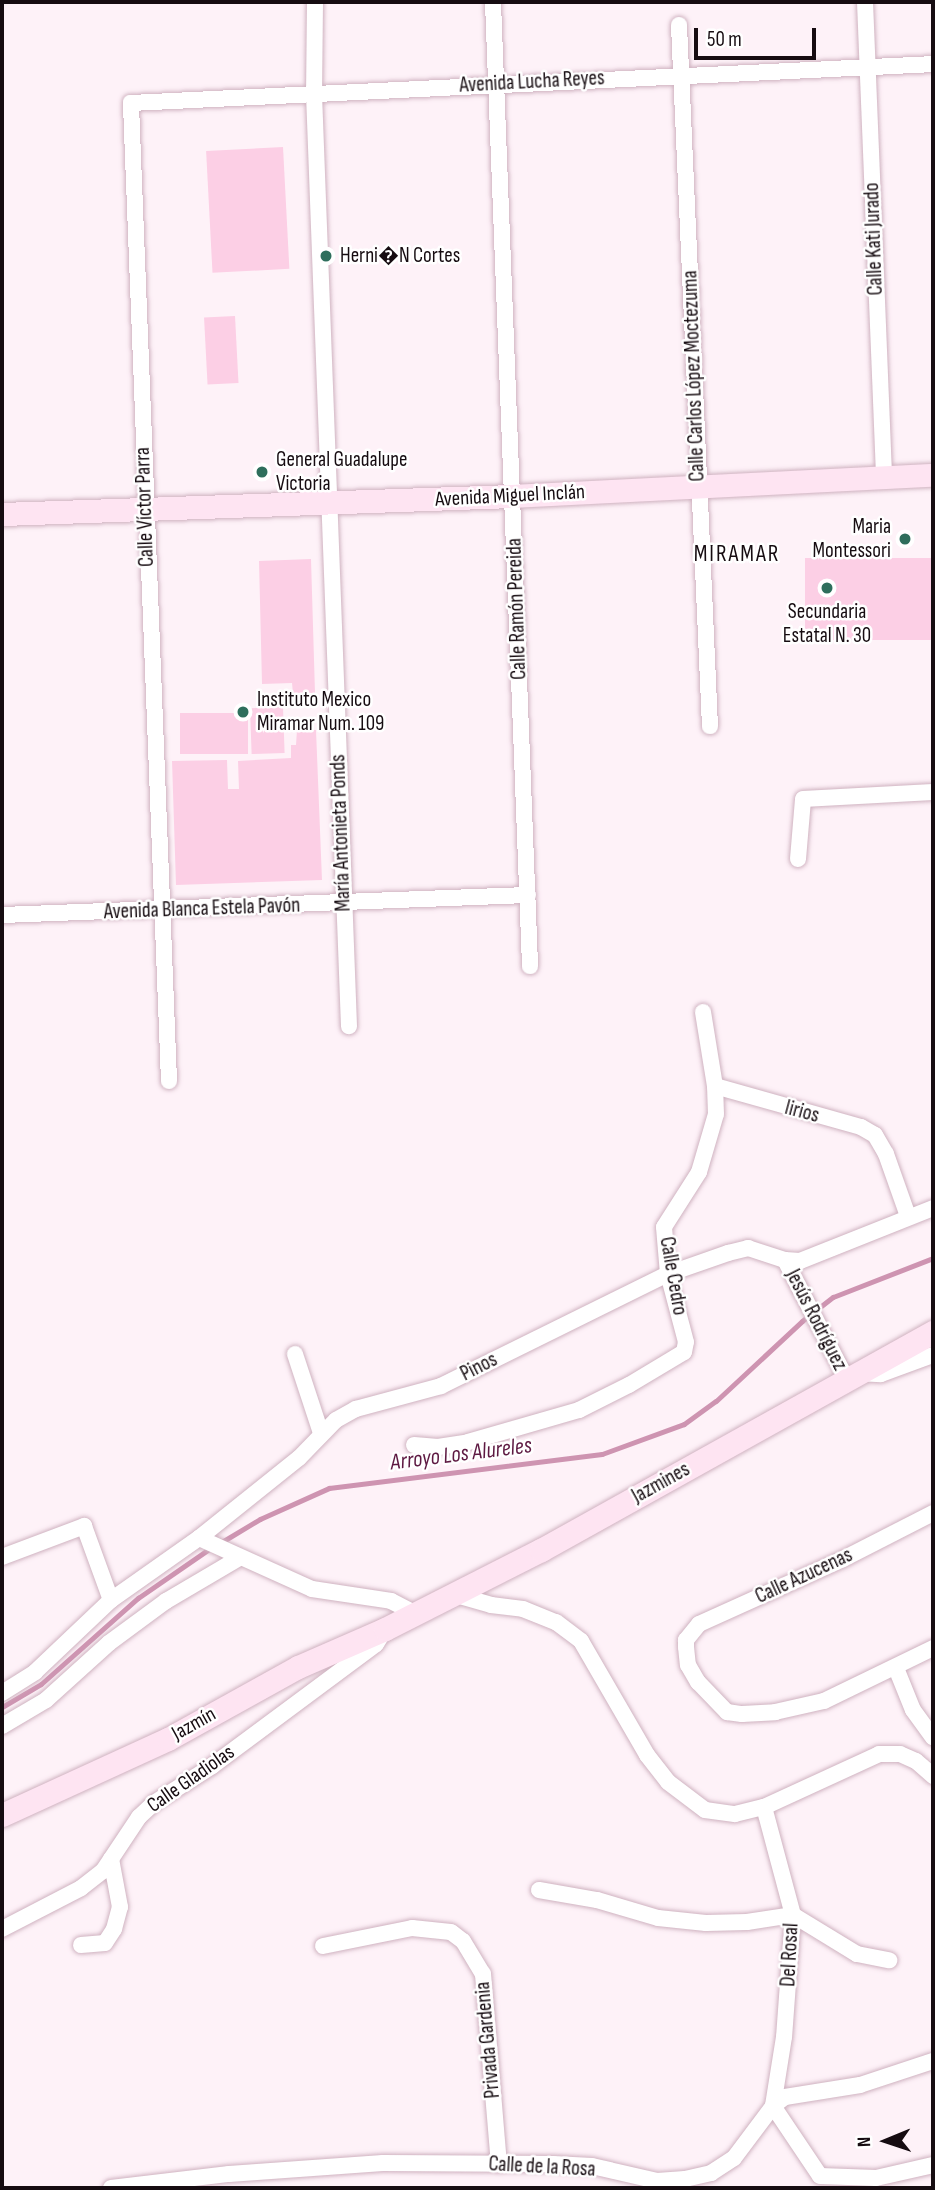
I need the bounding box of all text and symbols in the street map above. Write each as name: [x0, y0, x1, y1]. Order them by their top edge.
scale bar: [697, 14, 820, 58]
text: 50 m: [707, 27, 742, 52]
street label: Avenida Lucha Reyes: [459, 66, 605, 98]
street label: Calle Kati Jurado: [859, 182, 889, 296]
place label: Herni�N Cortes: [340, 243, 460, 269]
marker: Herni�N Cortes: [318, 248, 334, 264]
street label: Calle Carlos López Moctezuma: [678, 270, 710, 482]
street label: Calle Víctor Parra: [130, 447, 160, 567]
place label: General Guadalupe Victoria: [276, 447, 407, 497]
marker: General Guadalupe Victoria: [254, 464, 270, 480]
street label: Avenida Miguel Inclán: [434, 479, 586, 513]
place label: Maria Montessori: [813, 514, 891, 564]
marker: Maria Montessori: [897, 531, 913, 547]
street label: Calle Ramón Pereida: [502, 538, 532, 680]
district label: MIRAMAR: [695, 540, 779, 568]
marker: Secundaria Estatal N. 30: [819, 580, 835, 596]
place label: Secundaria Estatal N. 30: [783, 599, 871, 649]
place label: Instituto Mexico Miramar Num. 109: [257, 687, 384, 737]
marker: Instituto Mexico Miramar Num. 109: [235, 704, 251, 720]
street label: María Antonieta Ponds: [326, 754, 356, 912]
street label: Avenida Blanca Estela Pavón: [103, 893, 301, 925]
street label: lirios: [782, 1095, 822, 1129]
street label: Calle Cedro: [654, 1235, 692, 1317]
street label: Jesús Rodríguez: [780, 1265, 852, 1375]
street label: Pinos: [456, 1347, 502, 1387]
water label: Arroyo Los Alureles: [389, 1432, 533, 1476]
street label: Jazmines: [628, 1457, 694, 1509]
street label: Calle Azucenas: [751, 1543, 857, 1609]
street label: Jazmín: [168, 1702, 220, 1746]
street label: Calle Gladiolas: [142, 1740, 240, 1818]
street label: Del Rosal: [776, 1923, 804, 1987]
street label: Privada Gardenia: [470, 1981, 506, 2099]
north arrow: [851, 2106, 921, 2176]
text: N: [853, 2136, 876, 2147]
street label: Calle de la Rosa: [488, 2152, 596, 2182]

